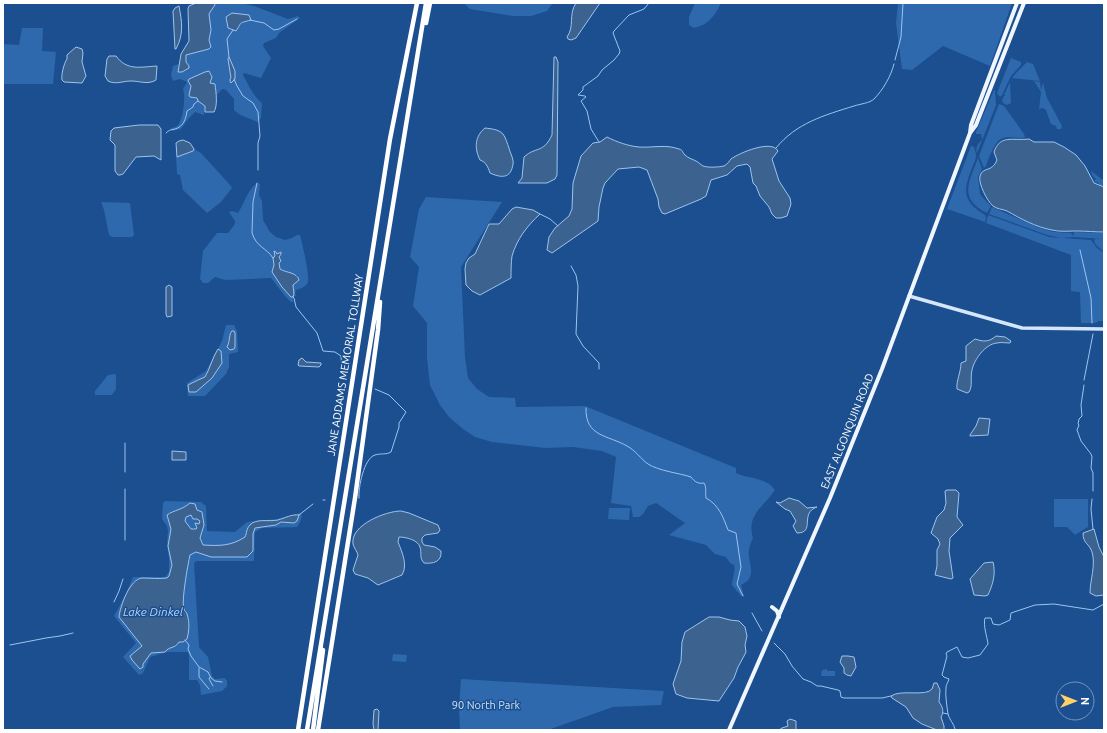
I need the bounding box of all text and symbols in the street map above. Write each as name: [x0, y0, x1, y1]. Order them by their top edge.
street label: JANE ADDAMS MEMORIAL TOLLWAY: [325, 273, 365, 457]
street label: EAST ALGONQUIN ROAD: [818, 371, 876, 491]
water label: Lake Dinkel: [123, 605, 184, 618]
north arrow: [1055, 681, 1095, 721]
text: N: [1079, 697, 1091, 705]
park label: 90 North Park: [452, 699, 521, 711]

